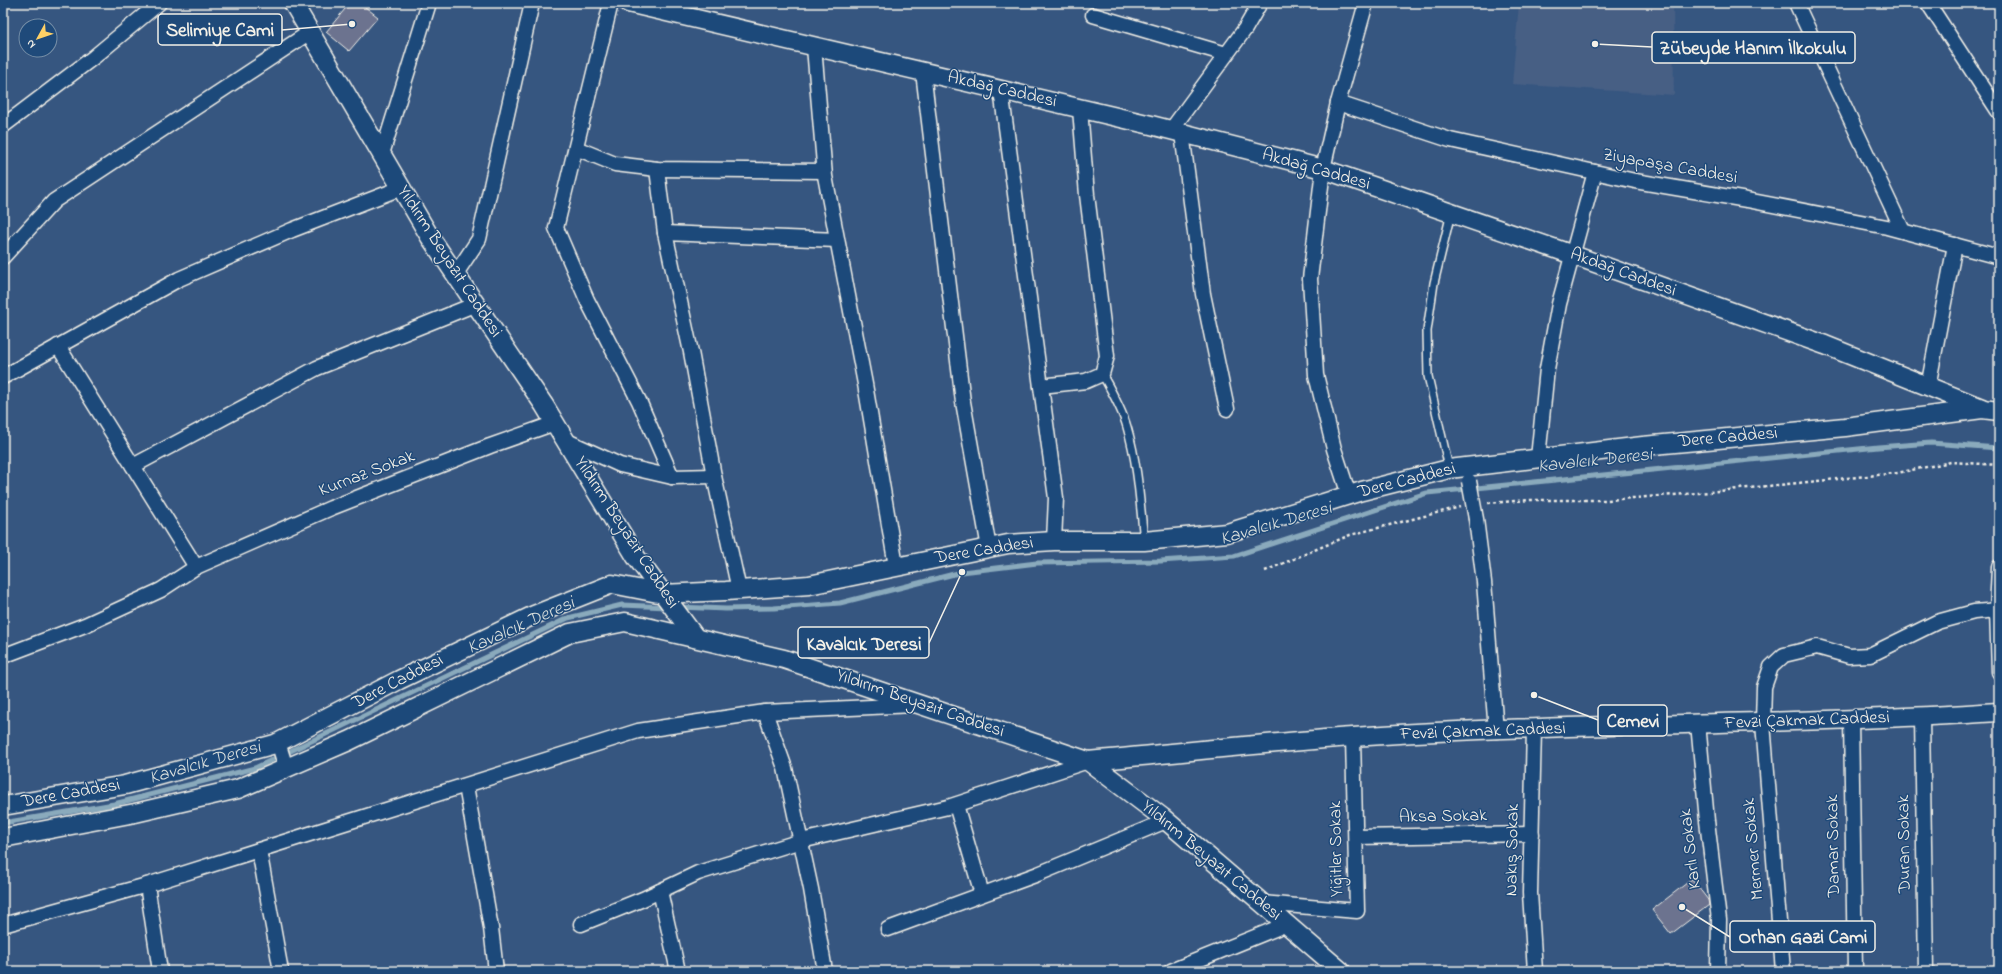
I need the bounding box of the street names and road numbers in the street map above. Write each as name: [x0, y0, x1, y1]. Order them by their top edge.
street label: Akdağ Caddesi: [944, 65, 1059, 116]
street label: Akdağ Caddesi: [1258, 142, 1373, 199]
street label: Ziyapaşa Caddesi: [1601, 142, 1739, 192]
street label: Yıldırım Beyazıt Caddesi: [390, 181, 508, 343]
street label: Akdağ Caddesi: [1566, 242, 1680, 305]
street label: Dere Caddesi: [1676, 421, 1779, 455]
street label: Kurnaz Sokak: [315, 444, 419, 504]
street label: Yıldırım Beyazıt Caddesi: [567, 452, 685, 614]
street label: Dere Caddesi: [1354, 456, 1459, 506]
street label: Dere Caddesi: [932, 530, 1035, 572]
street label: Dere Caddesi: [347, 648, 448, 717]
street label: Yıldırım Beyazıt Caddesi: [832, 663, 1008, 745]
street label: Fevzi Çakmak Caddesi: [1723, 705, 1890, 737]
street label: Fevzi Çakmak Caddesi: [1399, 716, 1566, 748]
street label: Dere Caddesi: [19, 773, 122, 816]
street label: Yıldırım Beyazıt Caddesi: [1135, 794, 1287, 928]
street label: Damar Sokak: [1820, 794, 1848, 899]
street label: Duran Sokak: [1891, 795, 1919, 894]
street label: Mermer Sokak: [1737, 797, 1771, 901]
street label: Yiğitler Sokak: [1323, 801, 1352, 897]
street label: Aksa Sokak: [1399, 803, 1487, 831]
street label: Nakış Sokak: [1499, 803, 1527, 896]
street label: Karlı Sokak: [1673, 807, 1709, 891]

